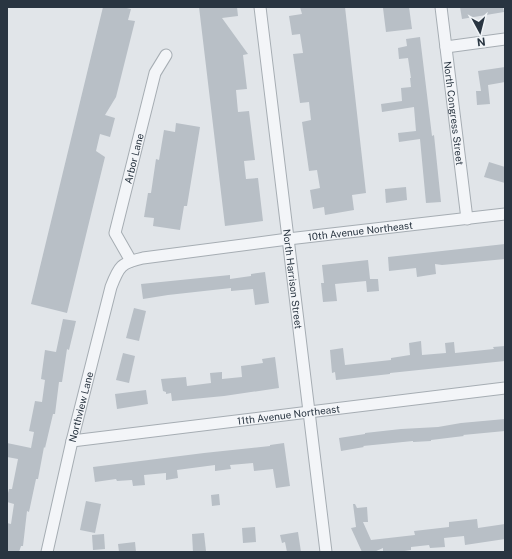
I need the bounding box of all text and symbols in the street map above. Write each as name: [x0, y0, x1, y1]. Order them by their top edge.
north arrow: [460, 12, 500, 52]
text: N: [476, 35, 486, 48]
street label: North Congress Street: [442, 60, 466, 166]
street label: Arbor Lane: [122, 132, 146, 185]
street label: 10th Avenue Northeast: [307, 219, 413, 243]
street label: North Harrison Street: [281, 228, 305, 330]
street label: Northview Lane: [66, 370, 95, 443]
street label: 11th Avenue Northeast: [236, 402, 341, 427]

